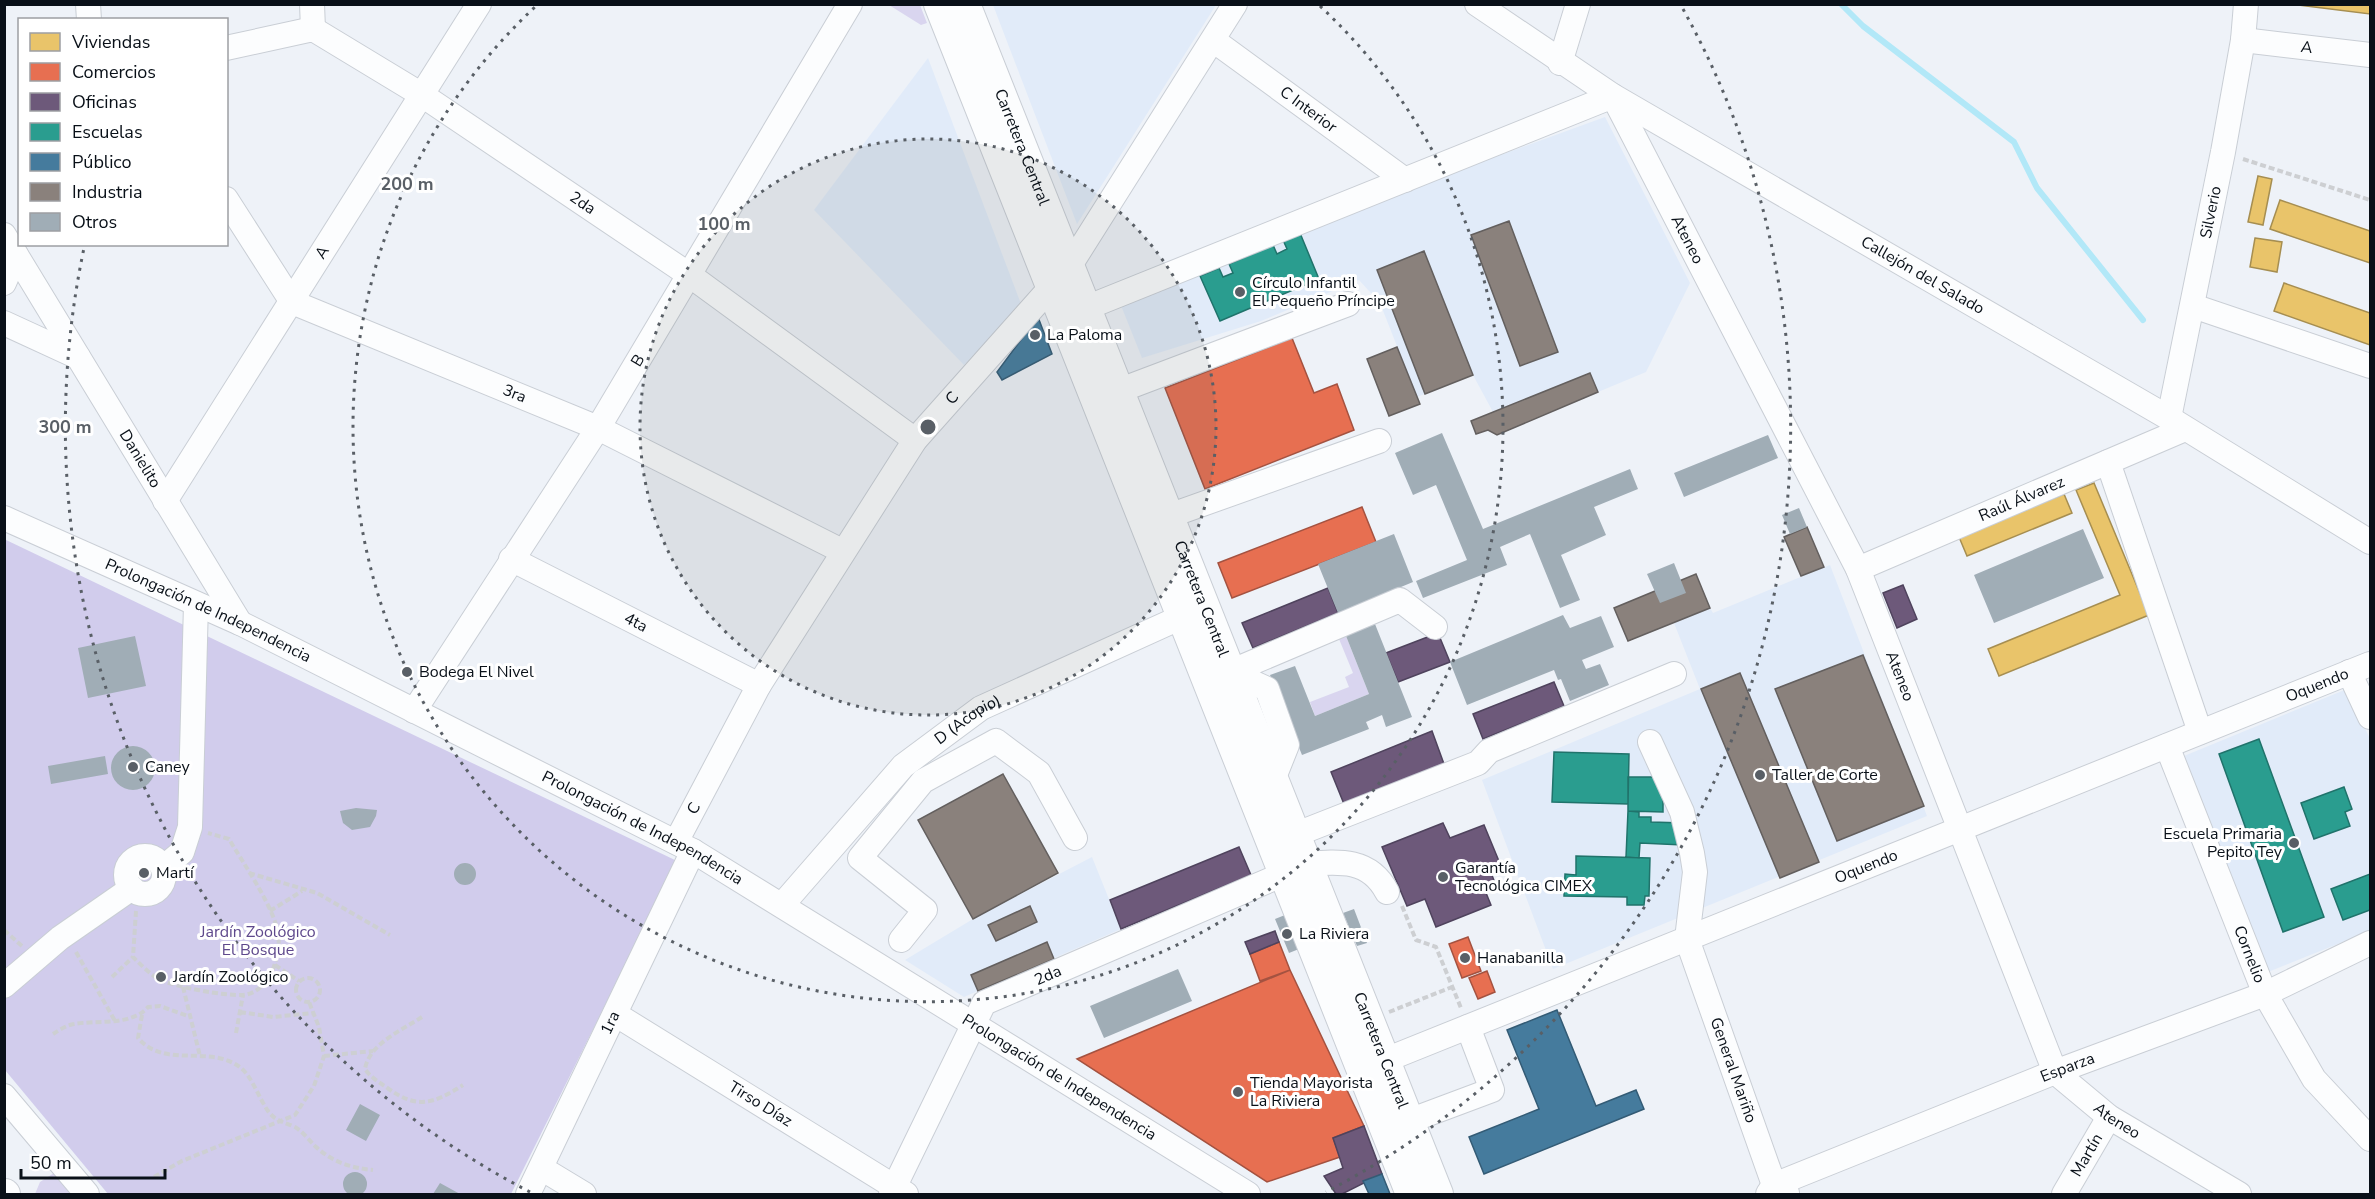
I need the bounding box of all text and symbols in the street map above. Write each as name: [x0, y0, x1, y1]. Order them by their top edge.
legend: [18, 18, 228, 246]
text: Viviendas: [71, 30, 151, 54]
street label: A: [2299, 36, 2314, 59]
text: Comercios: [72, 60, 156, 84]
street label: C Interior: [1275, 81, 1342, 138]
street label: Carretera Central: [989, 86, 1055, 209]
text: Oficinas: [72, 90, 137, 114]
text: Escuelas: [72, 120, 143, 144]
text: Público: [72, 150, 132, 174]
text: 200 m: [380, 172, 434, 196]
text: Industria: [72, 180, 142, 204]
street label: Silverio: [2195, 184, 2227, 240]
street label: 2da: [565, 186, 600, 220]
text: Otros: [72, 210, 117, 234]
text: 100 m: [697, 212, 751, 236]
street label: Ateneo: [1666, 212, 1709, 268]
street label: Callejón del Salado: [1857, 231, 1989, 320]
street label: A: [310, 241, 335, 263]
place label: Círculo Infantil El Pequeño Príncipe: [1252, 272, 1395, 312]
marker: Círculo Infantil El Pequeño Príncipe: [1233, 285, 1247, 299]
place label: La Paloma: [1047, 324, 1122, 346]
marker: La Paloma: [1028, 328, 1042, 342]
street label: B: [626, 350, 650, 371]
street label: 3ra: [499, 379, 530, 408]
street label: C: [940, 387, 964, 410]
text: 300 m: [38, 415, 92, 439]
centre of rings: [918, 417, 938, 437]
street label: Danielito: [114, 426, 166, 492]
street label: Raúl Álvarez: [1975, 471, 2068, 527]
street label: Carretera Central: [1168, 537, 1235, 660]
street label: Prolongación de Independencia: [101, 553, 315, 668]
street label: 4ta: [620, 607, 651, 638]
street label: Ateneo: [1880, 648, 1920, 705]
place label: Bodega El Nivel: [419, 661, 534, 683]
street label: Oquendo: [2282, 663, 2352, 708]
marker: Bodega El Nivel: [400, 665, 414, 679]
street label: D (Acopio): [930, 690, 1004, 750]
place label: Caney: [145, 756, 190, 778]
marker: Caney: [126, 760, 140, 774]
place label: Taller de Corte: [1772, 764, 1878, 786]
street label: Prolongación de Independencia: [538, 766, 747, 890]
marker: Taller de Corte: [1753, 768, 1767, 782]
street label: C: [682, 798, 706, 818]
place label: Escuela Primaria Pepito Tey: [2163, 823, 2283, 863]
marker: Escuela Primaria Pepito Tey: [2287, 836, 2301, 850]
street label: Oquendo: [1831, 844, 1901, 889]
place label: Garantía Tecnológica CIMEX: [1455, 857, 1593, 897]
place label: Martí: [156, 862, 195, 884]
marker: Martí: [137, 866, 151, 880]
marker: Garantía Tecnológica CIMEX: [1436, 870, 1450, 884]
park label: Jardín Zoológico El Bosque: [199, 921, 316, 961]
street label: Cornelio: [2228, 922, 2271, 986]
place label: La Riviera: [1299, 923, 1369, 945]
marker: La Riviera: [1280, 927, 1294, 941]
place label: Hanabanilla: [1477, 947, 1564, 969]
marker: Hanabanilla: [1458, 951, 1472, 965]
street label: 2da: [1031, 960, 1065, 991]
place label: Jardín Zoológico: [172, 966, 288, 988]
marker: Jardín Zoológico: [154, 970, 168, 984]
street label: Carretera Central: [1348, 989, 1414, 1112]
street label: 1ra: [595, 1007, 625, 1038]
street label: Prolongación de Independencia: [958, 1009, 1161, 1146]
street label: General Mariño: [1705, 1014, 1762, 1126]
street label: Esparza: [2037, 1047, 2098, 1088]
place label: Tienda Mayorista La Riviera: [1250, 1072, 1373, 1112]
street label: Tirso Díaz: [724, 1076, 797, 1132]
marker: Tienda Mayorista La Riviera: [1231, 1085, 1245, 1099]
street label: Ateneo: [2089, 1097, 2144, 1144]
street label: Martín: [2065, 1129, 2108, 1181]
scale bar: [21, 1142, 165, 1180]
text: 50 m: [30, 1151, 72, 1175]

